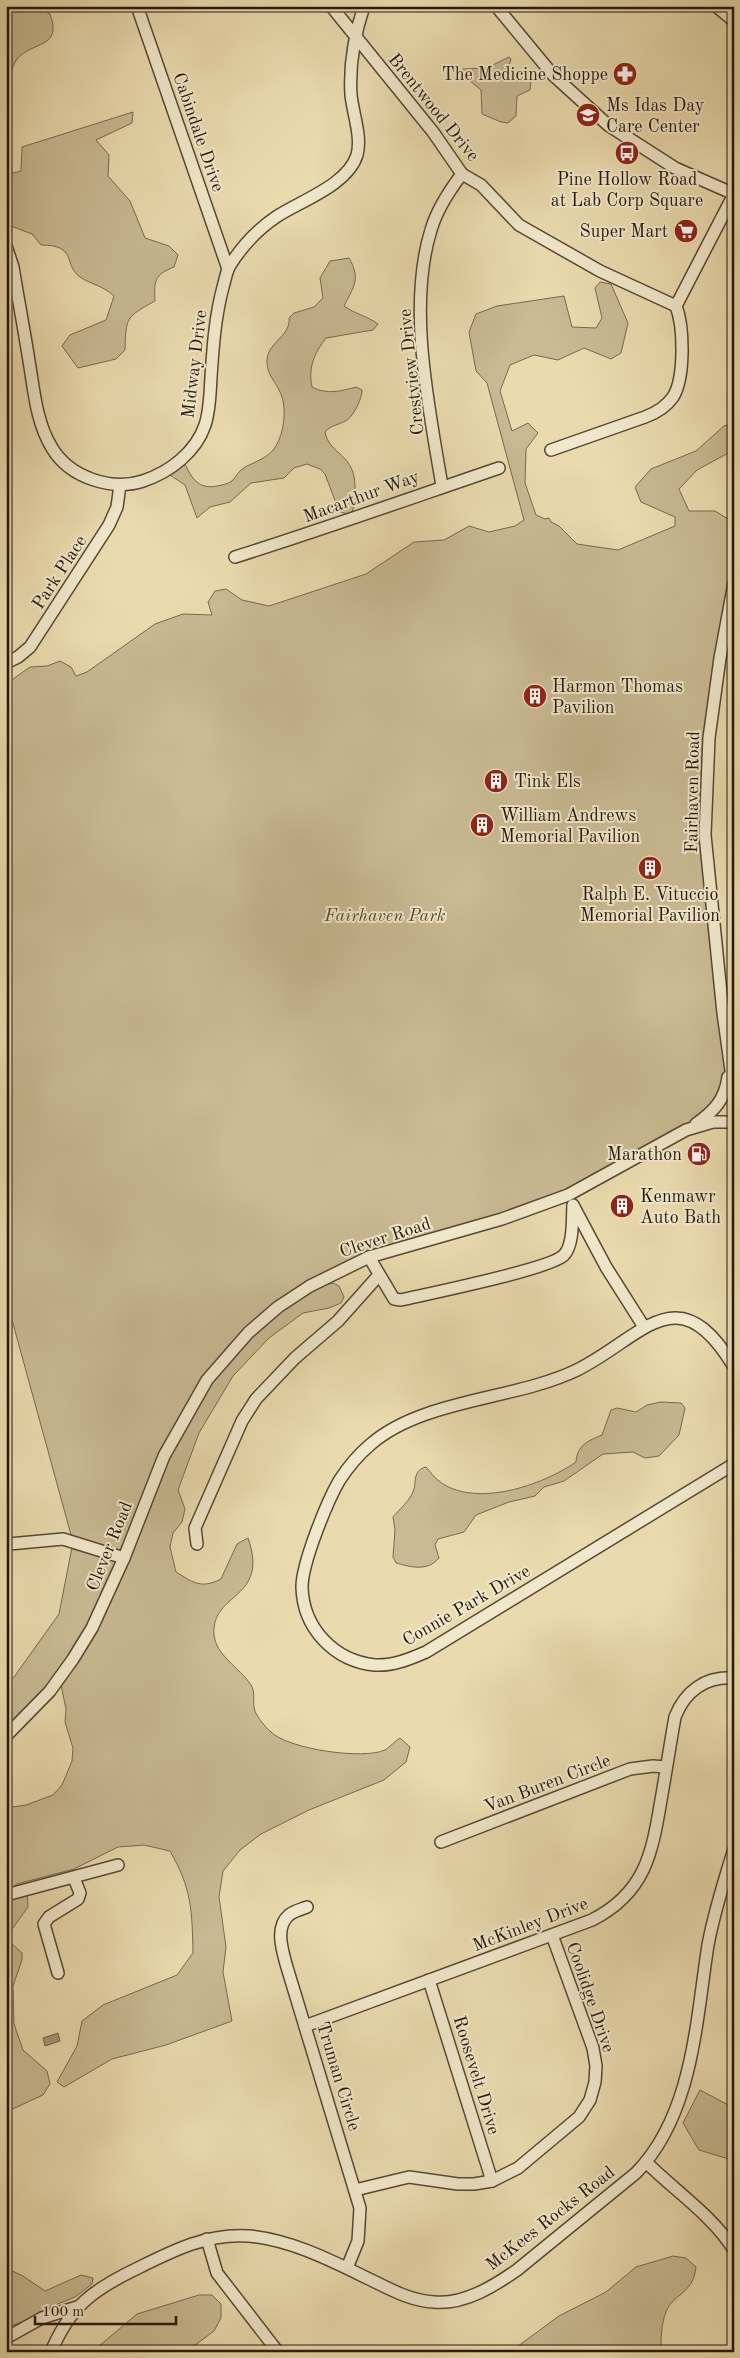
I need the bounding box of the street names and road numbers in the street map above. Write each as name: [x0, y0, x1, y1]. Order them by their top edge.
street label: Brentwood Drive: [384, 50, 482, 165]
street label: Cabindale Drive: [169, 71, 227, 194]
street label: Crestview Drive: [396, 308, 428, 436]
street label: Midway Drive: [179, 309, 211, 419]
street label: Macarthur Way: [301, 467, 422, 526]
street label: Park Place: [29, 532, 90, 613]
street label: Fairhaven Road: [683, 731, 703, 853]
street label: Clever Road: [338, 1215, 433, 1261]
street label: Clever Road: [84, 1499, 136, 1594]
street label: Connie Park Drive: [400, 1562, 533, 1650]
street label: Van Buren Circle: [482, 1752, 613, 1816]
street label: McKinley Drive: [470, 1895, 591, 1955]
street label: Coolidge Drive: [563, 1940, 617, 2055]
street label: Roosevelt Drive: [449, 2014, 503, 2137]
street label: Truman Circle: [313, 2020, 363, 2133]
street label: McKees Rocks Road: [483, 2163, 618, 2274]

